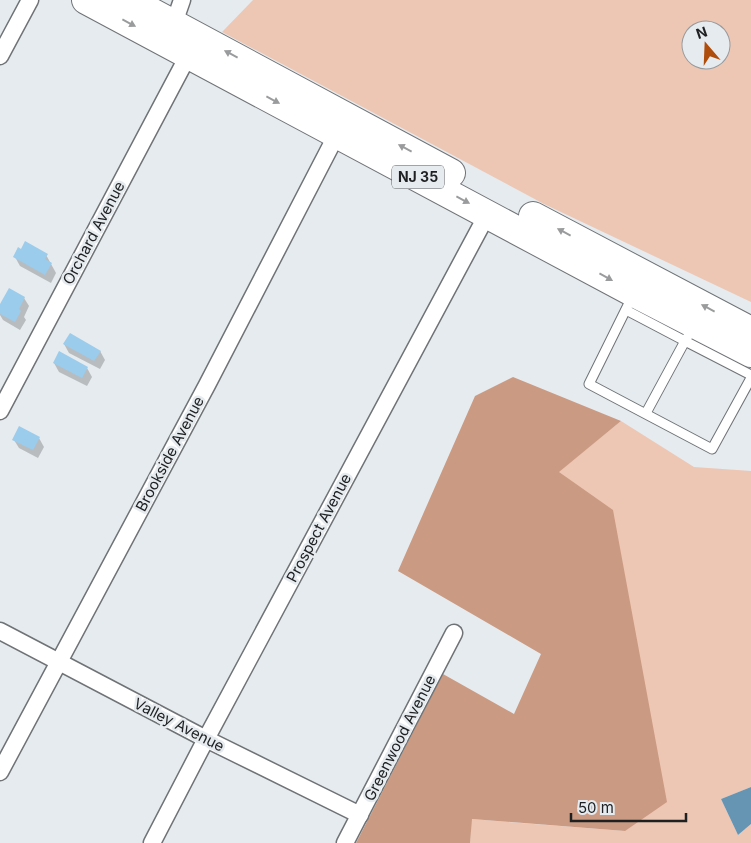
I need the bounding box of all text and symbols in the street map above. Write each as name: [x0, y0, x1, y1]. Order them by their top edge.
one-way arrow: [122, 19, 137, 27]
north arrow: [681, 20, 731, 70]
text: N: [694, 22, 709, 42]
one-way arrow: [224, 50, 239, 58]
one-way arrow: [265, 96, 280, 104]
one-way arrow: [398, 144, 412, 152]
road number: NJ 35: [392, 166, 444, 188]
street label: Orchard Avenue: [58, 178, 129, 288]
one-way arrow: [456, 196, 470, 204]
one-way arrow: [557, 228, 571, 237]
one-way arrow: [599, 273, 613, 281]
one-way arrow: [701, 304, 715, 312]
street label: Brookside Avenue: [131, 393, 208, 515]
street label: Prospect Avenue: [282, 470, 355, 585]
street label: Greenwood Avenue: [360, 672, 440, 804]
street label: Valley Avenue: [131, 694, 228, 756]
scale bar: [571, 790, 686, 822]
text: 50 m: [578, 798, 614, 817]

